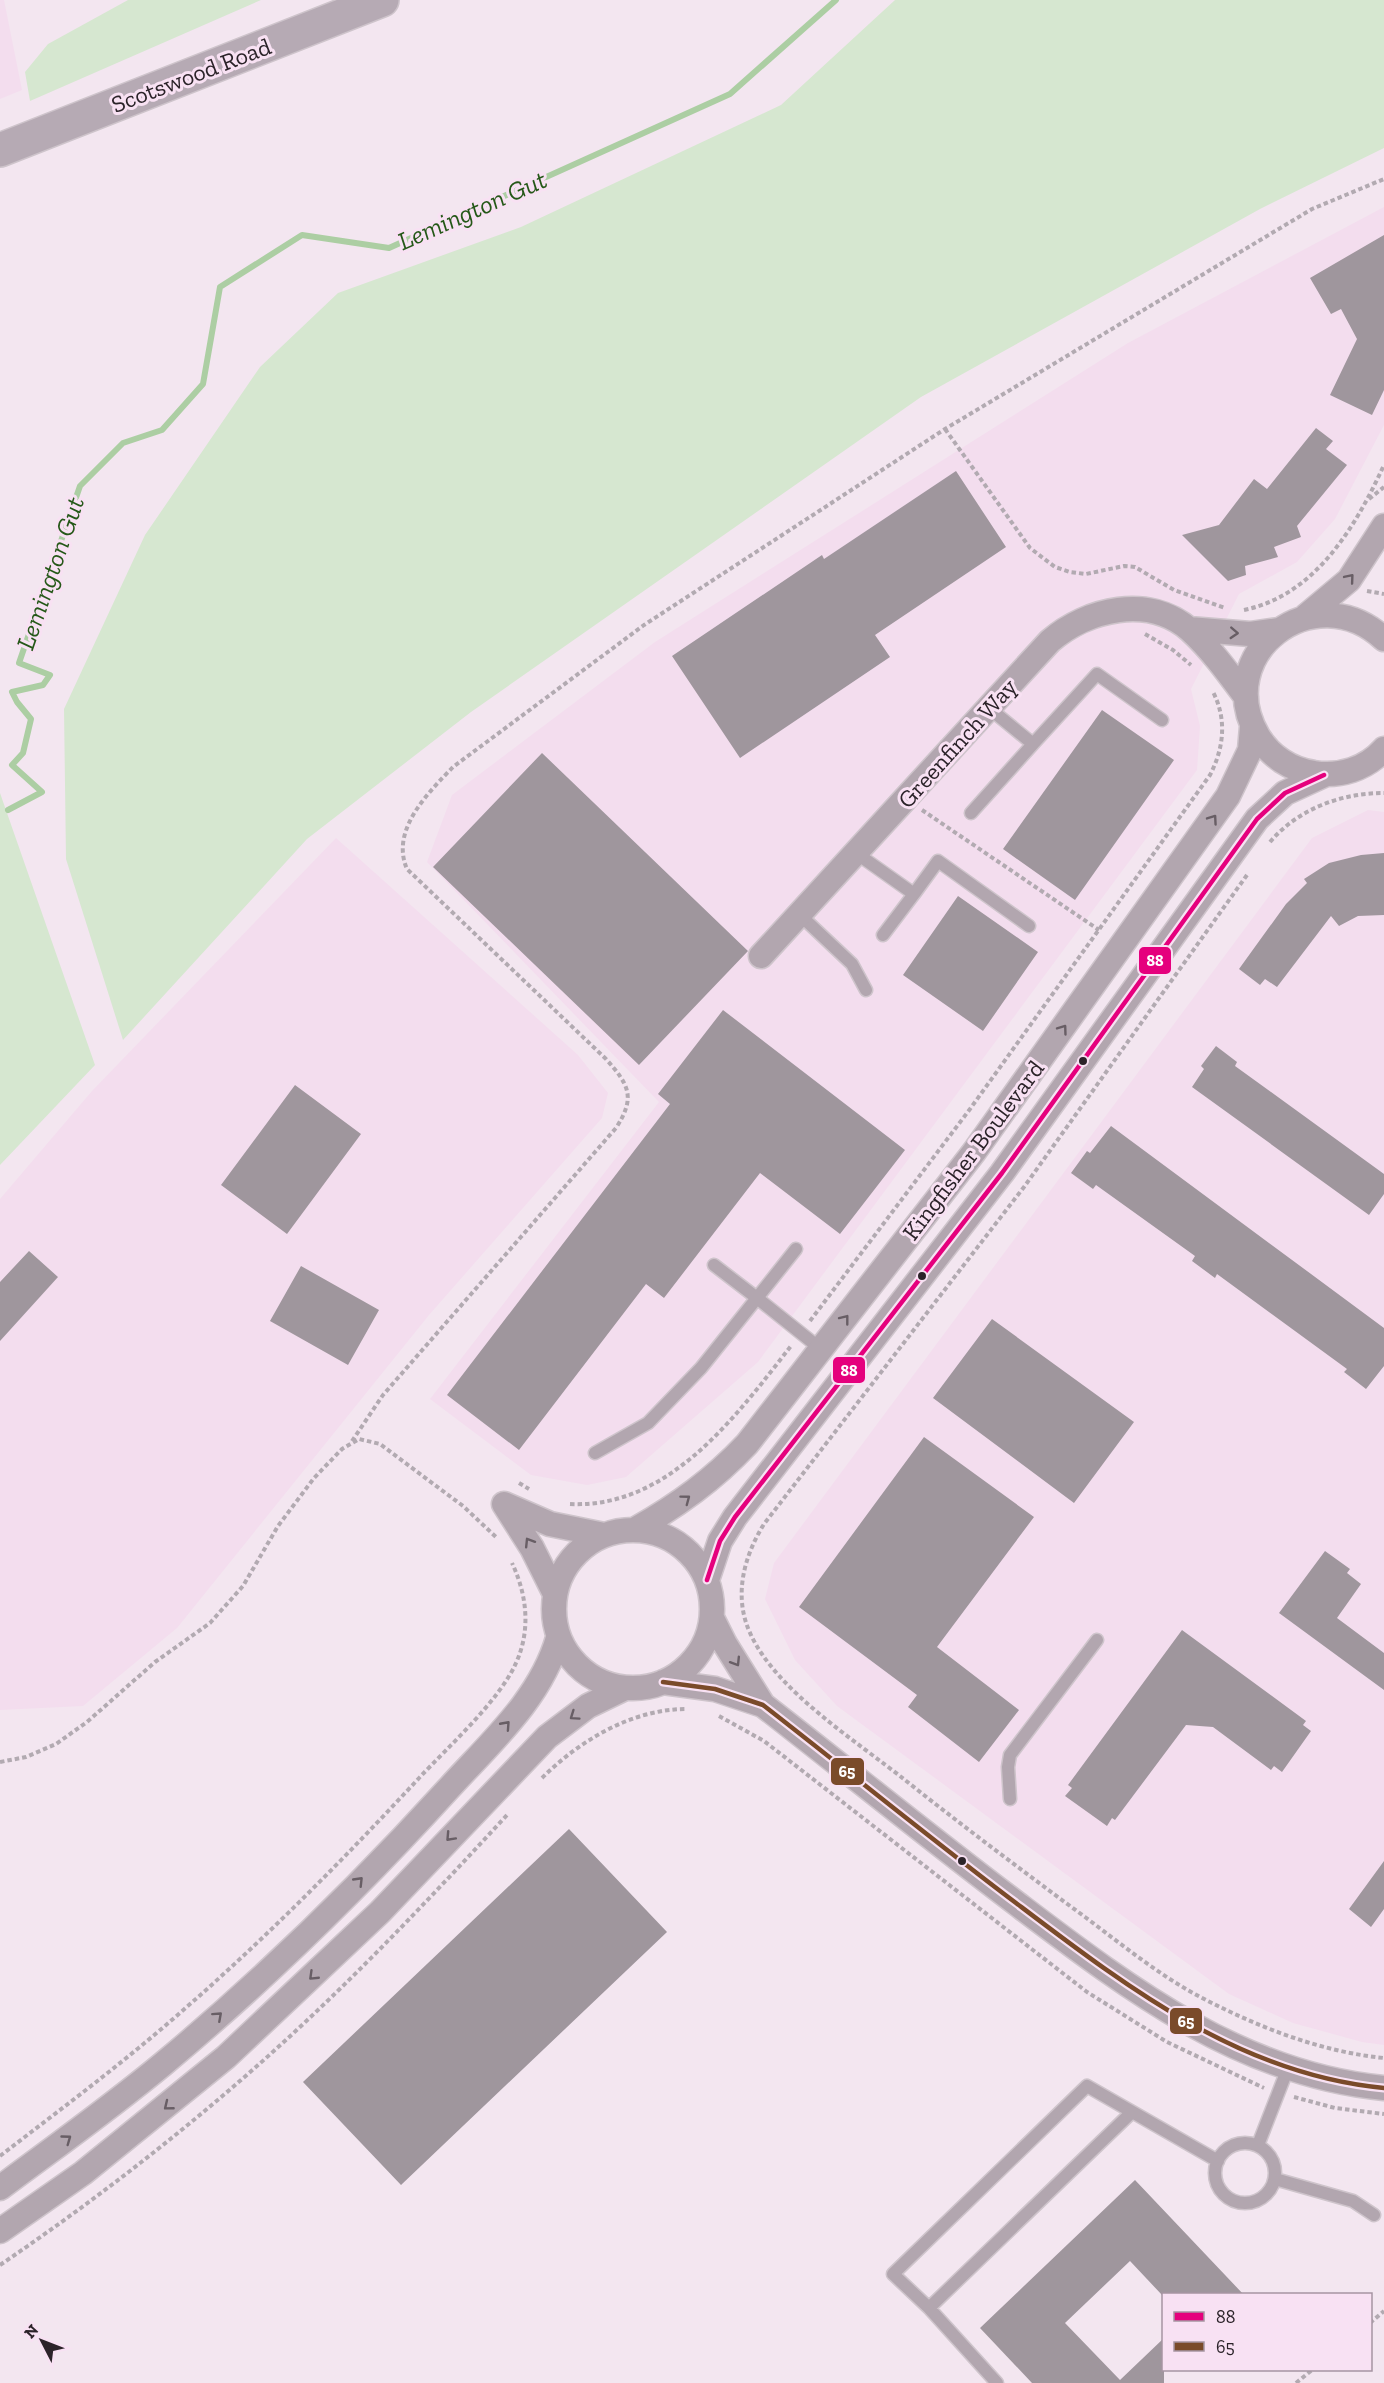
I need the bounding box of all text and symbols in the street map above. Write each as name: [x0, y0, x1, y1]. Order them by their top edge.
street label: Scotswood Road: [107, 31, 275, 119]
water label: Lemington Gut: [393, 163, 551, 257]
water label: Lemington Gut: [9, 492, 91, 654]
one-way arrow: [1343, 574, 1354, 585]
one-way arrow: [1229, 626, 1238, 639]
street label: Greenfinch Way: [891, 672, 1023, 814]
one-way arrow: [1206, 815, 1217, 826]
line badge: 88: [1138, 946, 1172, 975]
text: 88: [1146, 951, 1164, 970]
one-way arrow: [1055, 1024, 1066, 1035]
street label: Kingfisher Boulevard: [896, 1054, 1050, 1246]
unlabelled marker: [1077, 1055, 1089, 1067]
unlabelled marker: [916, 1270, 928, 1282]
one-way arrow: [838, 1315, 849, 1326]
line badge: 88: [832, 1356, 866, 1384]
text: 88: [840, 1361, 858, 1380]
one-way arrow: [679, 1495, 690, 1506]
one-way arrow: [524, 1538, 536, 1548]
one-way arrow: [728, 1656, 740, 1666]
one-way arrow: [570, 1709, 581, 1720]
one-way arrow: [499, 1722, 510, 1732]
line badge: 65: [830, 1757, 865, 1786]
text: 65: [839, 1762, 855, 1781]
one-way arrow: [446, 1831, 457, 1841]
unlabelled marker: [956, 1855, 968, 1867]
one-way arrow: [351, 1878, 362, 1889]
one-way arrow: [310, 1969, 320, 1980]
line badge: 65: [1169, 2007, 1203, 2035]
one-way arrow: [211, 2012, 222, 2023]
text: 65: [1178, 2012, 1194, 2031]
one-way arrow: [164, 2099, 175, 2110]
one-way arrow: [60, 2135, 71, 2146]
legend: [1162, 2293, 1372, 2371]
text: 88: [1216, 2306, 1235, 2328]
north arrow: [12, 2311, 72, 2371]
text: N: [20, 2320, 42, 2342]
text: 65: [1216, 2336, 1235, 2358]

